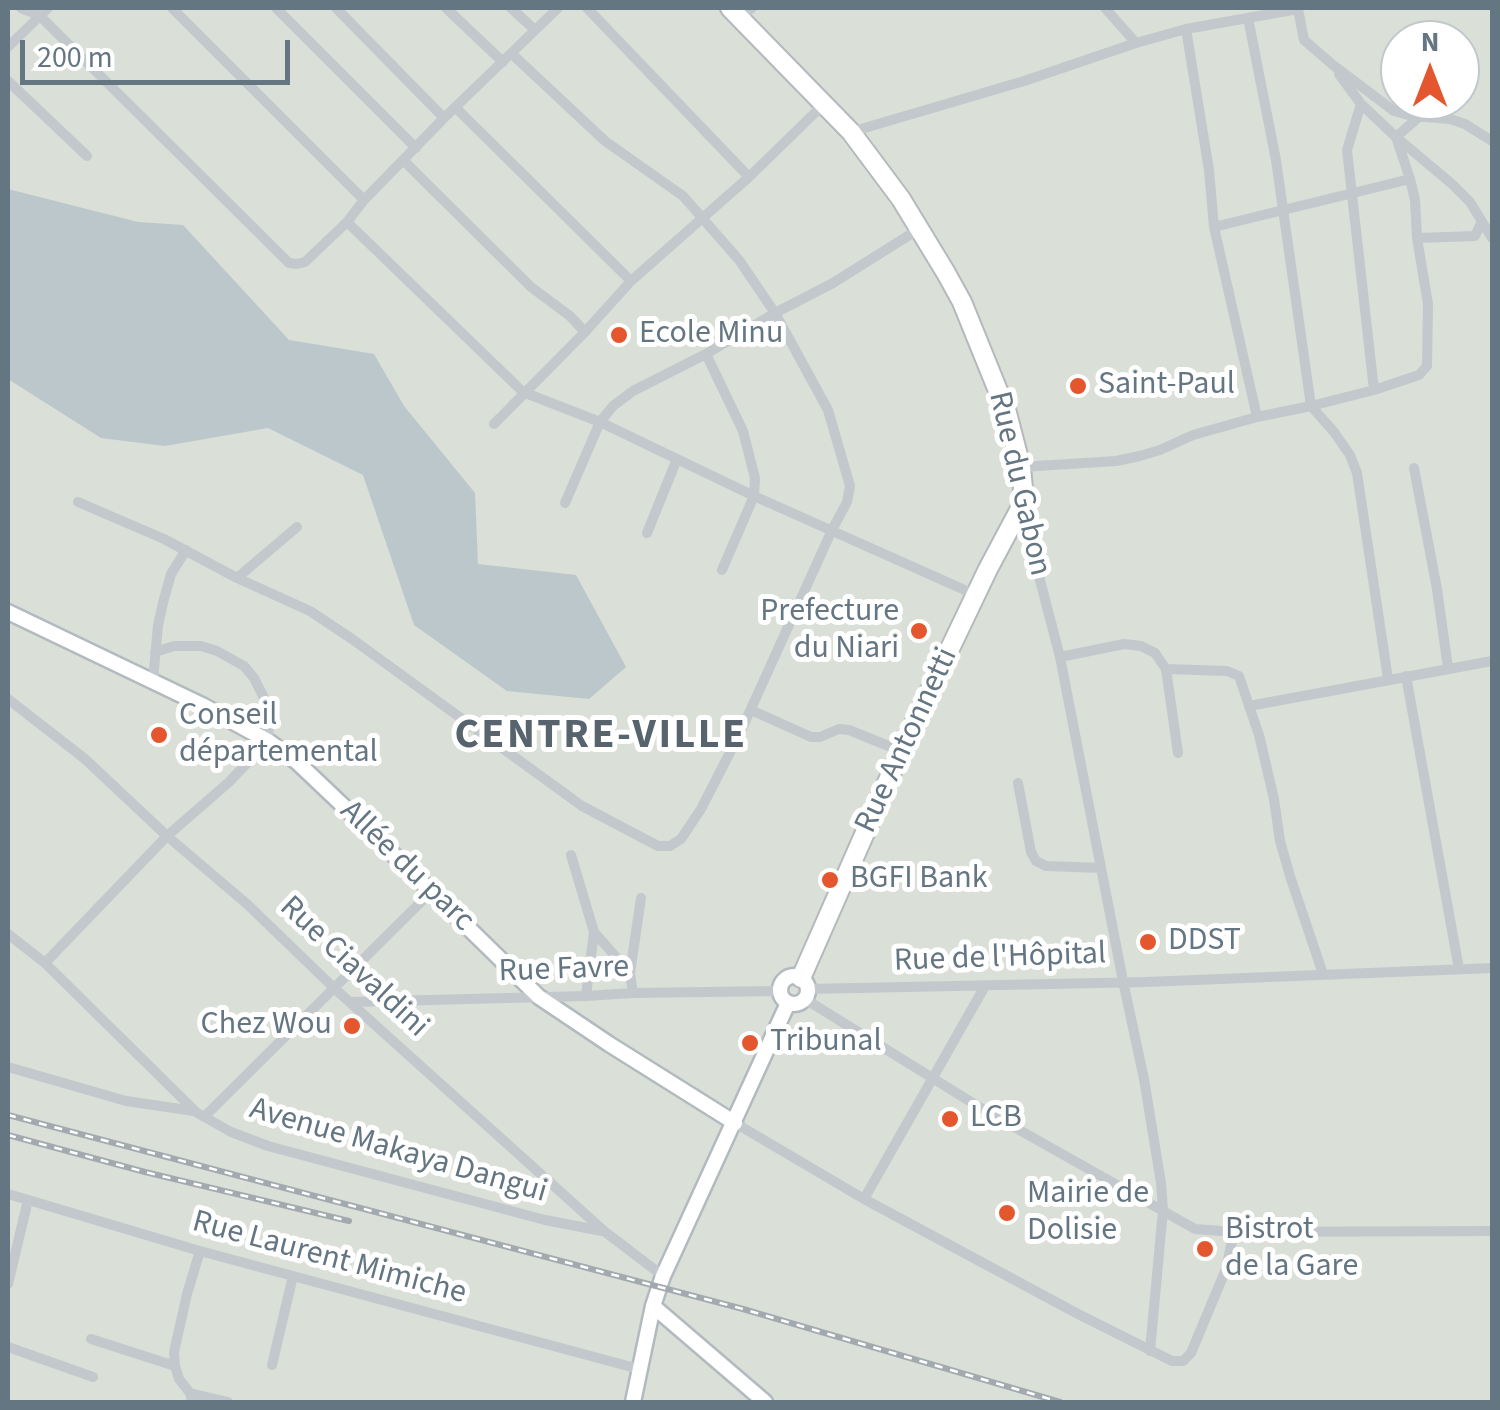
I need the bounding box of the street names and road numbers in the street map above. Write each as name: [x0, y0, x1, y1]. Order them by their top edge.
street label: Rue du Gabon: [978, 388, 1058, 580]
street label: Rue Antonnetti: [848, 642, 968, 840]
street label: Allée du parc: [331, 793, 481, 941]
street label: Rue Ciavaldini: [271, 889, 435, 1047]
street label: Rue de l'Hôpital: [893, 936, 1107, 982]
street label: Rue Favre: [498, 950, 630, 992]
street label: Avenue Makaya Dangui: [245, 1091, 551, 1213]
street label: Rue Laurent Mimiche: [188, 1204, 470, 1314]

